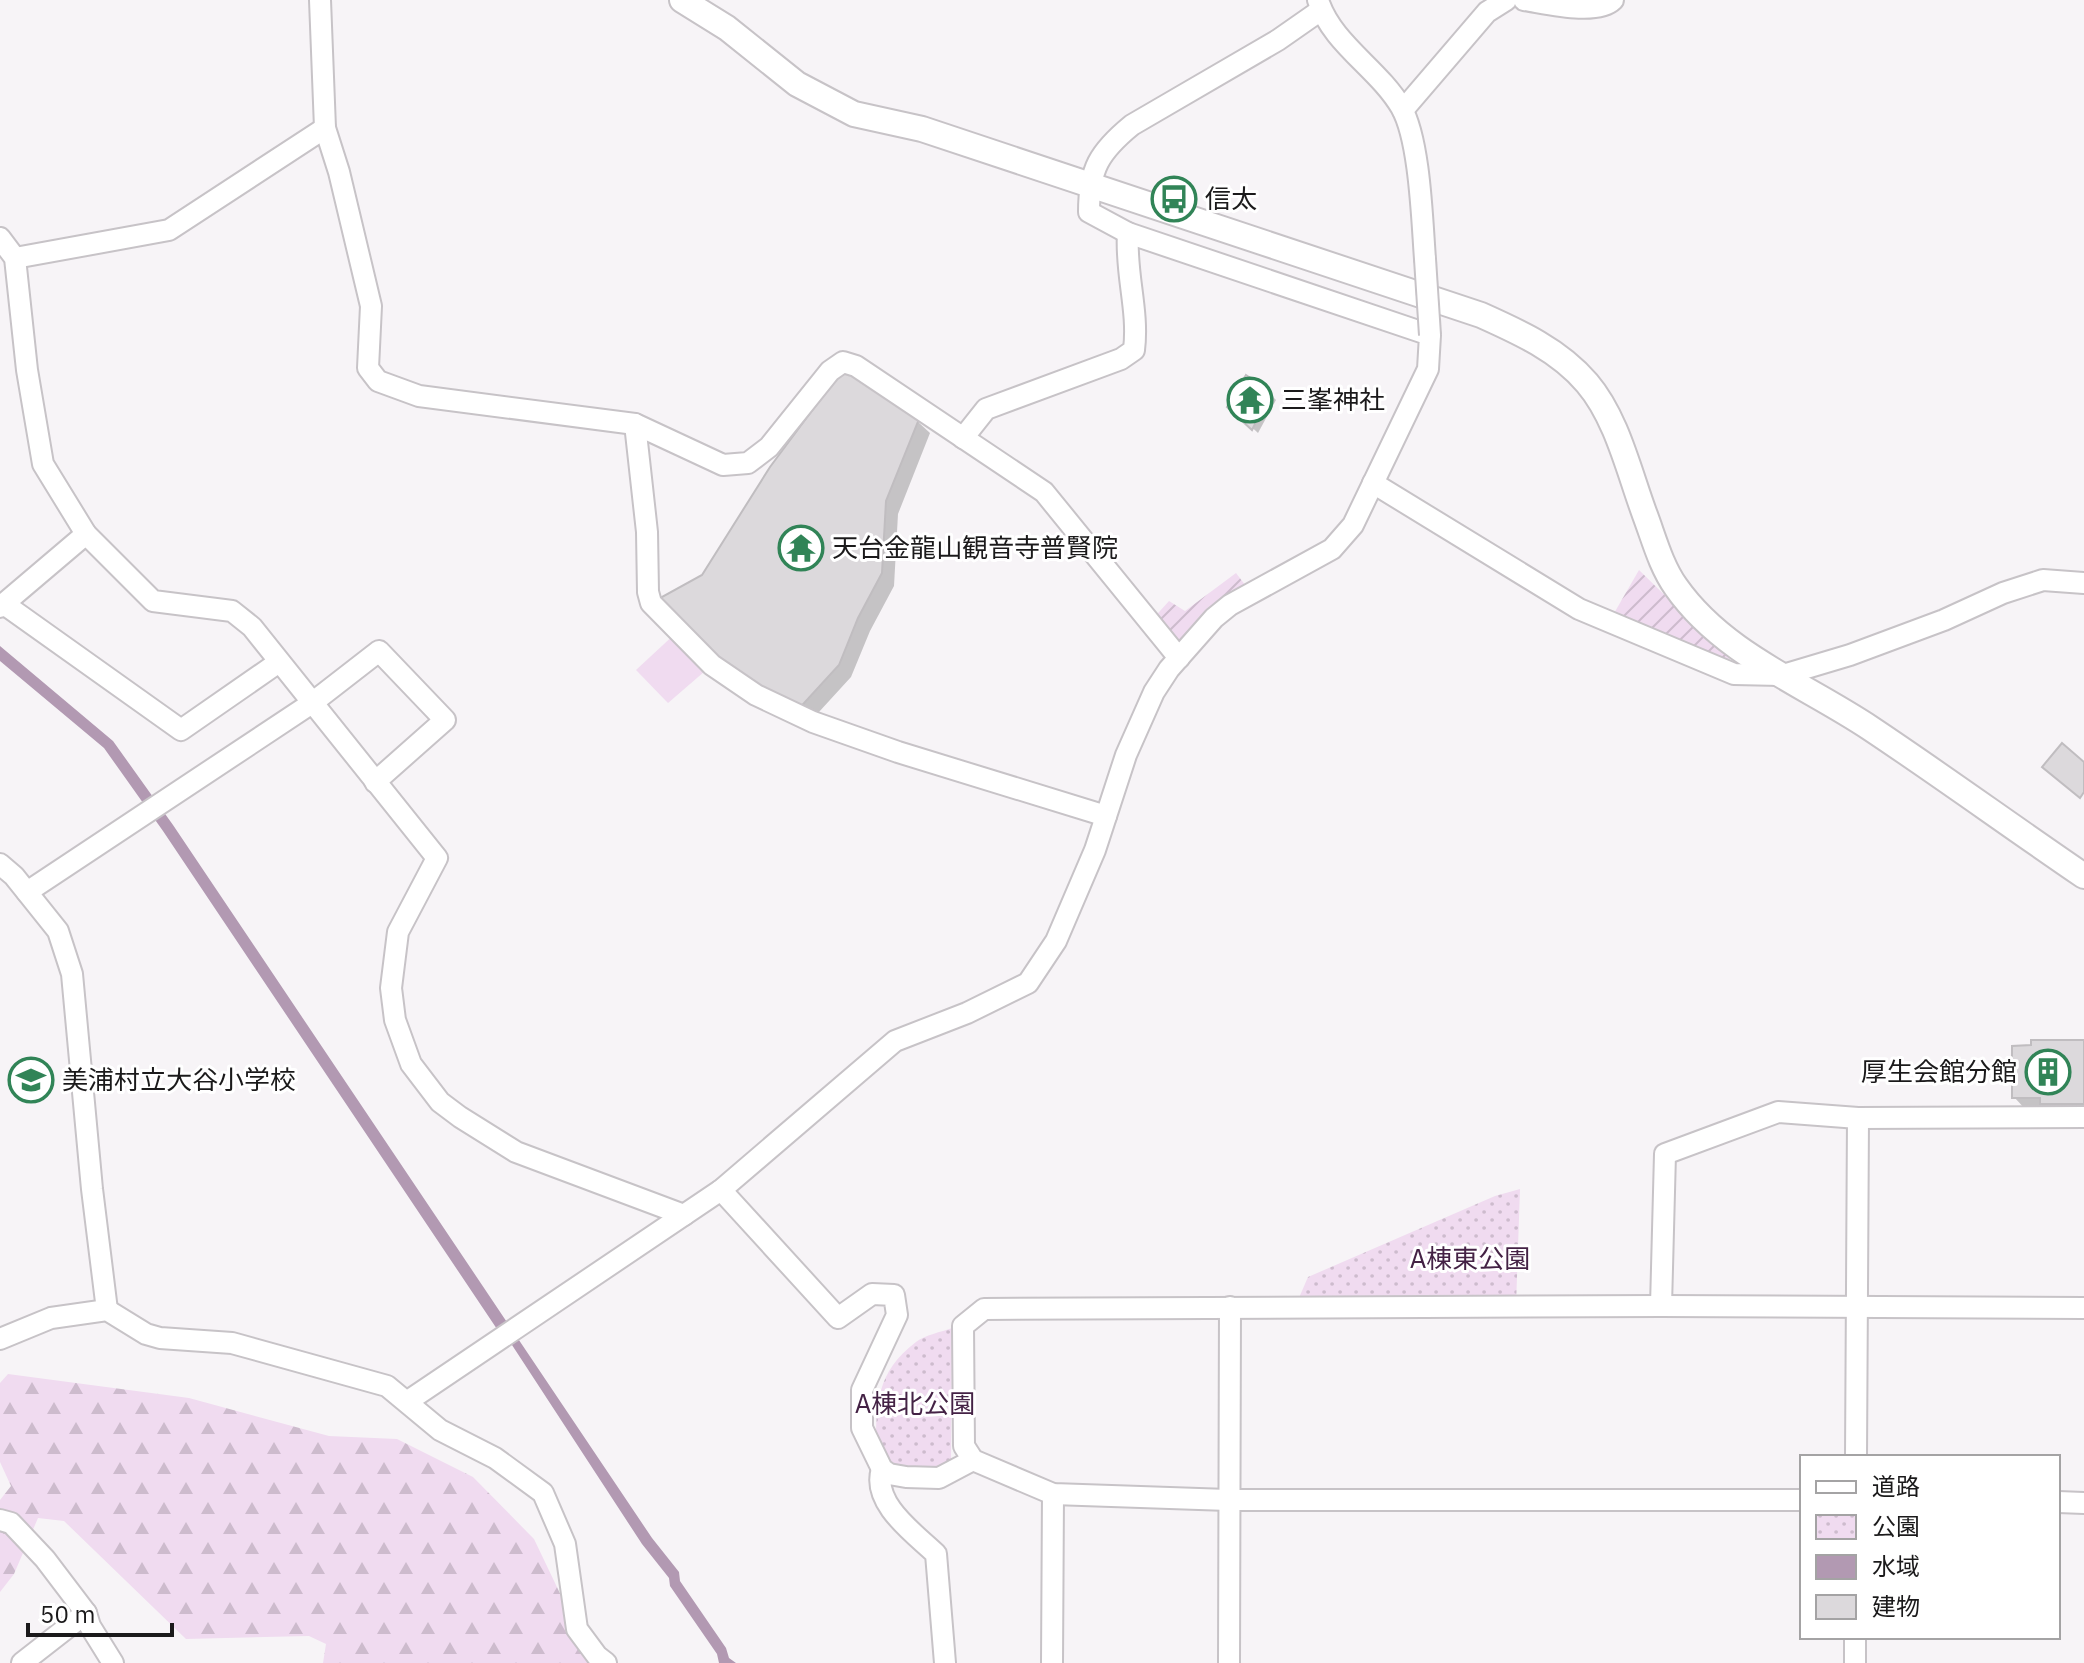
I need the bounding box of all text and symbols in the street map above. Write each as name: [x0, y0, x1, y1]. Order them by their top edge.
bus stop icon: 信太: [1150, 175, 1198, 223]
place label: 信太: [1205, 181, 1257, 215]
temple icon: 三峯神社: [1226, 376, 1274, 424]
place label: 三峯神社: [1281, 382, 1385, 416]
temple icon: 天台金龍山観音寺普賢院: [777, 524, 825, 572]
place label: 天台金龍山観音寺普賢院: [832, 530, 1118, 564]
building icon: 厚生会館分館: [2024, 1048, 2072, 1096]
place label: 厚生会館分館: [1861, 1054, 2017, 1088]
school or university icon: 美浦村立大谷小学校: [7, 1056, 55, 1104]
place label: 美浦村立大谷小学校: [62, 1062, 296, 1096]
park label: A棟東公園: [1410, 1241, 1530, 1275]
park label: A棟北公園: [855, 1386, 975, 1420]
legend: [1800, 1455, 2060, 1639]
text: 道路: [1872, 1470, 1920, 1502]
text: 公園: [1872, 1510, 1920, 1542]
text: 水域: [1872, 1550, 1920, 1582]
scale bar: [28, 1587, 172, 1637]
text: 建物: [1872, 1590, 1920, 1622]
text: 50 m: [40, 1598, 95, 1630]

